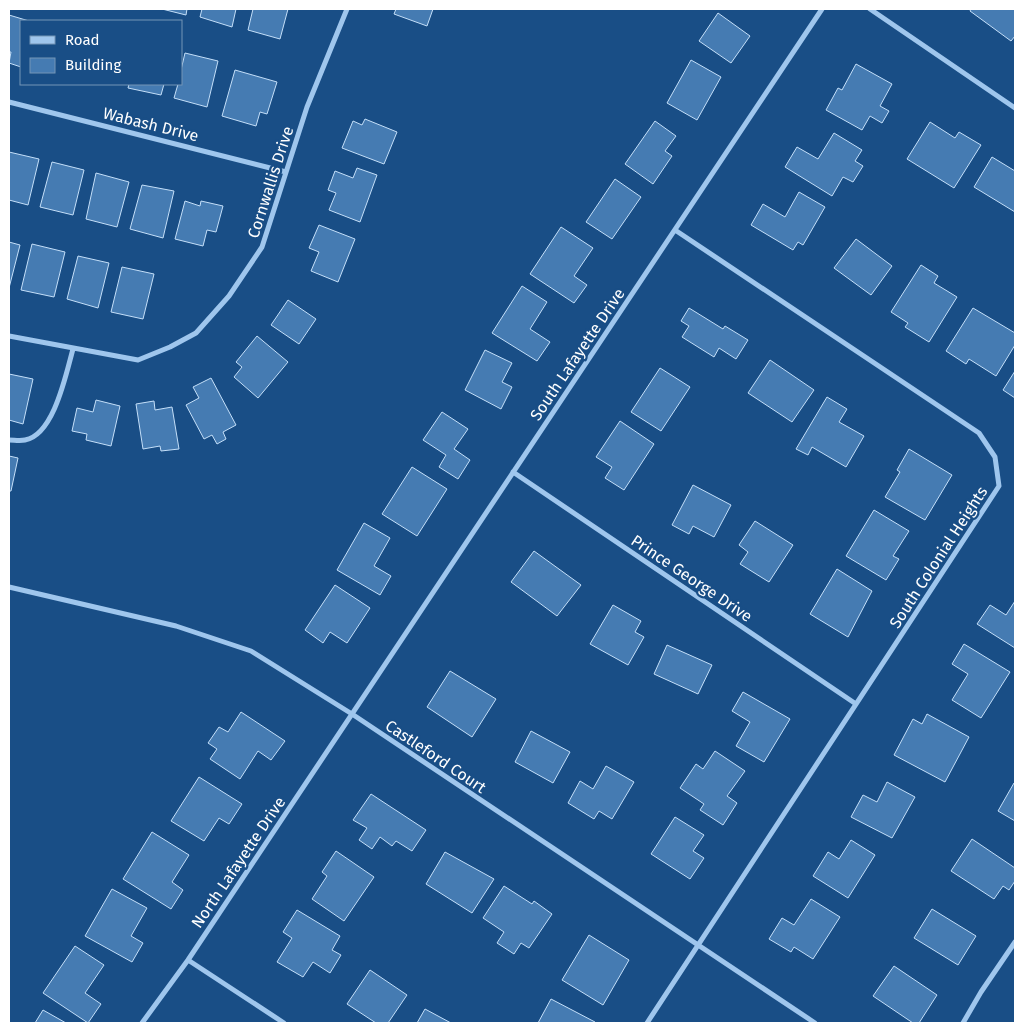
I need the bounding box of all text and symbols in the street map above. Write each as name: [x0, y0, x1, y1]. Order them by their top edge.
legend: [20, 20, 182, 85]
text: Road: [65, 31, 100, 49]
text: Building: [65, 56, 121, 74]
street label: Wabash Drive: [101, 103, 201, 146]
street label: Cornwallis Drive: [243, 124, 298, 240]
street label: South Lafayette Drive: [526, 285, 629, 424]
street label: South Colonial Heights: [885, 483, 991, 632]
street label: Prince George Drive: [628, 531, 756, 626]
street label: Castleford Court: [382, 716, 490, 797]
street label: North Lafayette Drive: [187, 793, 289, 931]

